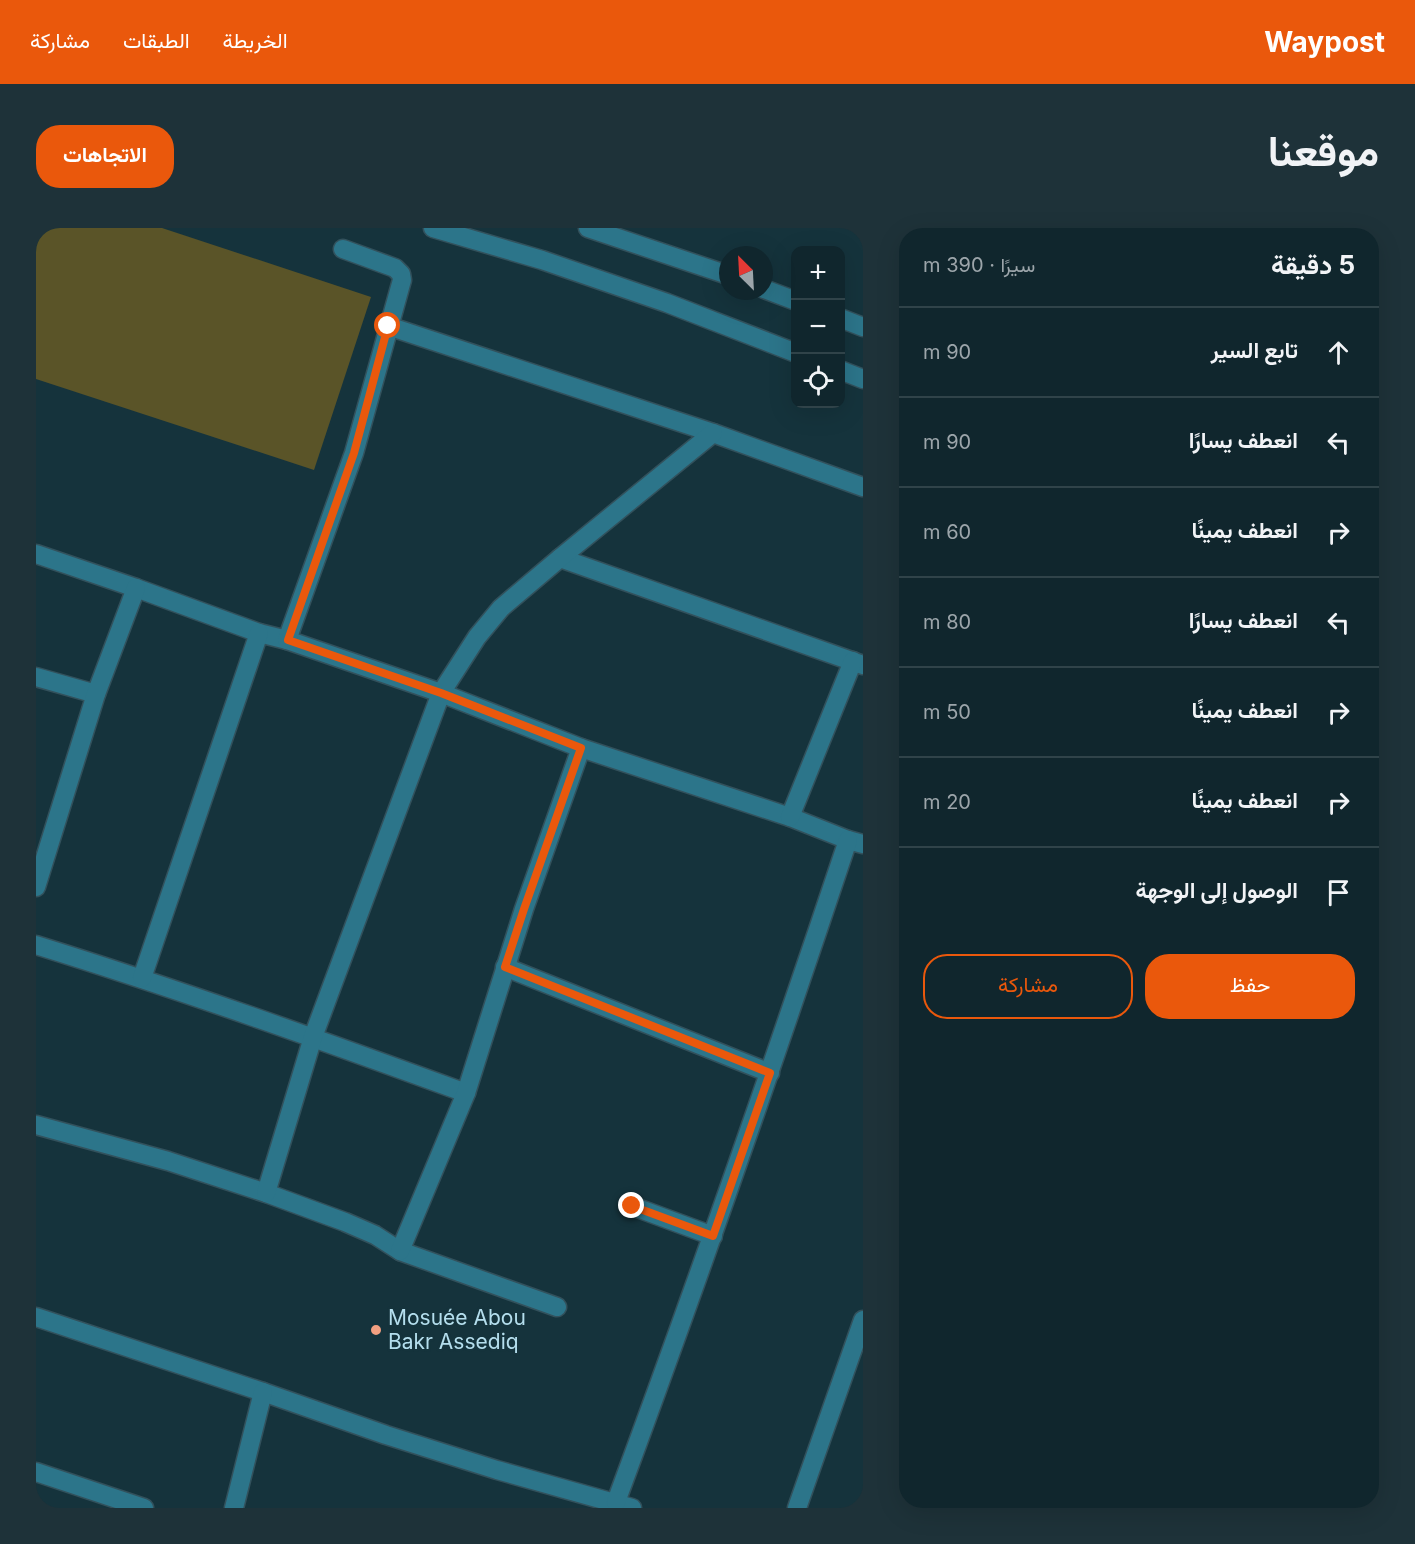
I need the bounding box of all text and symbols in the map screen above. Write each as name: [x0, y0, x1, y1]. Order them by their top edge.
text: Waypost: [1264, 25, 1385, 59]
text: مشاركة: [30, 28, 90, 53]
text: الطبقات: [123, 28, 190, 53]
text: الخريطة: [223, 28, 288, 53]
button: الاتجاهات: [36, 125, 174, 188]
text: موقعنا: [1268, 125, 1379, 176]
north arrow: [719, 246, 773, 300]
map controls: [791, 246, 845, 408]
button: +: [791, 246, 845, 300]
text: 5 دقيقة: [1271, 249, 1355, 280]
text: سيرًا · 390 m: [923, 253, 1035, 277]
button: −: [791, 300, 845, 354]
route start: [374, 312, 400, 338]
icon: ahead: [1322, 336, 1355, 369]
text: تابع السير: [1211, 337, 1298, 363]
text: 90 m: [923, 340, 971, 364]
button: locate: [791, 354, 845, 408]
icon: left: [1322, 426, 1355, 459]
text: انعطف يسارًا: [1189, 427, 1298, 453]
text: 90 m: [923, 430, 971, 454]
icon: right: [1322, 516, 1355, 549]
text: انعطف يمينًا: [1191, 517, 1298, 543]
text: 60 m: [923, 520, 971, 544]
icon: left: [1322, 606, 1355, 639]
text: انعطف يسارًا: [1189, 607, 1298, 633]
text: 80 m: [923, 610, 971, 634]
icon: right: [1322, 696, 1355, 729]
text: انعطف يمينًا: [1191, 697, 1298, 723]
text: 50 m: [923, 700, 971, 724]
icon: right: [1322, 786, 1355, 819]
text: انعطف يمينًا: [1191, 787, 1298, 813]
text: 20 m: [923, 790, 971, 814]
icon: arrive: [1322, 876, 1355, 909]
text: الوصول إلى الوجهة: [1135, 877, 1298, 903]
button: مشاركة: [923, 954, 1133, 1019]
button: حفظ: [1145, 954, 1355, 1019]
route end: [618, 1192, 644, 1218]
place label: Mosuée Abou Bakr Assediq: [388, 1305, 526, 1354]
marker: Mosuée Abou Bakr Assediq: [369, 1323, 383, 1337]

